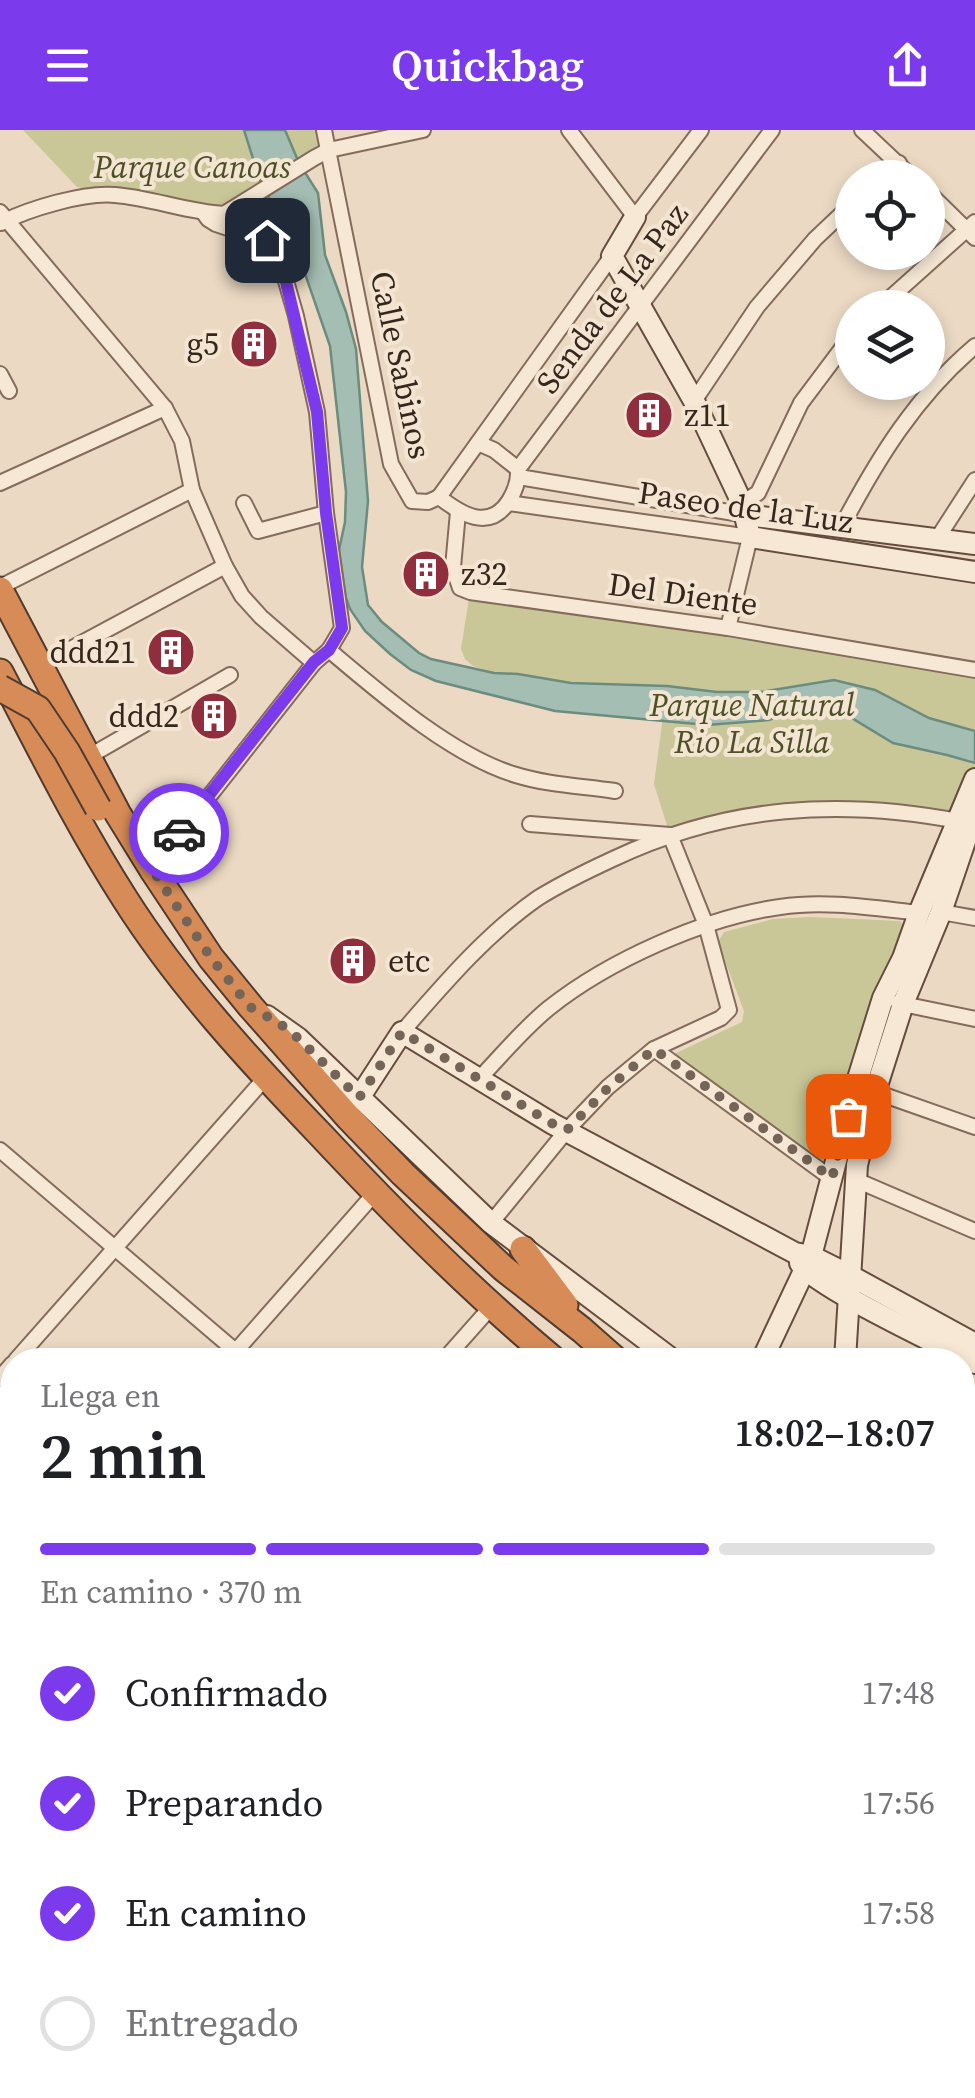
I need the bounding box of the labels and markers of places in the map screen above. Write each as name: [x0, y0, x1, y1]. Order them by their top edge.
pin: [225, 198, 310, 283]
building icon: g5: [228, 318, 280, 370]
place label: g5: [186, 322, 219, 366]
building icon: z11: [623, 389, 675, 441]
place label: z11: [684, 393, 731, 437]
building icon: z32: [400, 548, 452, 600]
place label: z32: [461, 552, 508, 596]
building icon: ddd21: [145, 626, 197, 678]
place label: ddd21: [50, 630, 136, 674]
building icon: ddd2: [188, 690, 240, 742]
place label: ddd2: [109, 694, 179, 738]
building icon: etc: [327, 935, 379, 987]
place label: etc: [388, 939, 430, 983]
pin: [806, 1074, 891, 1159]

